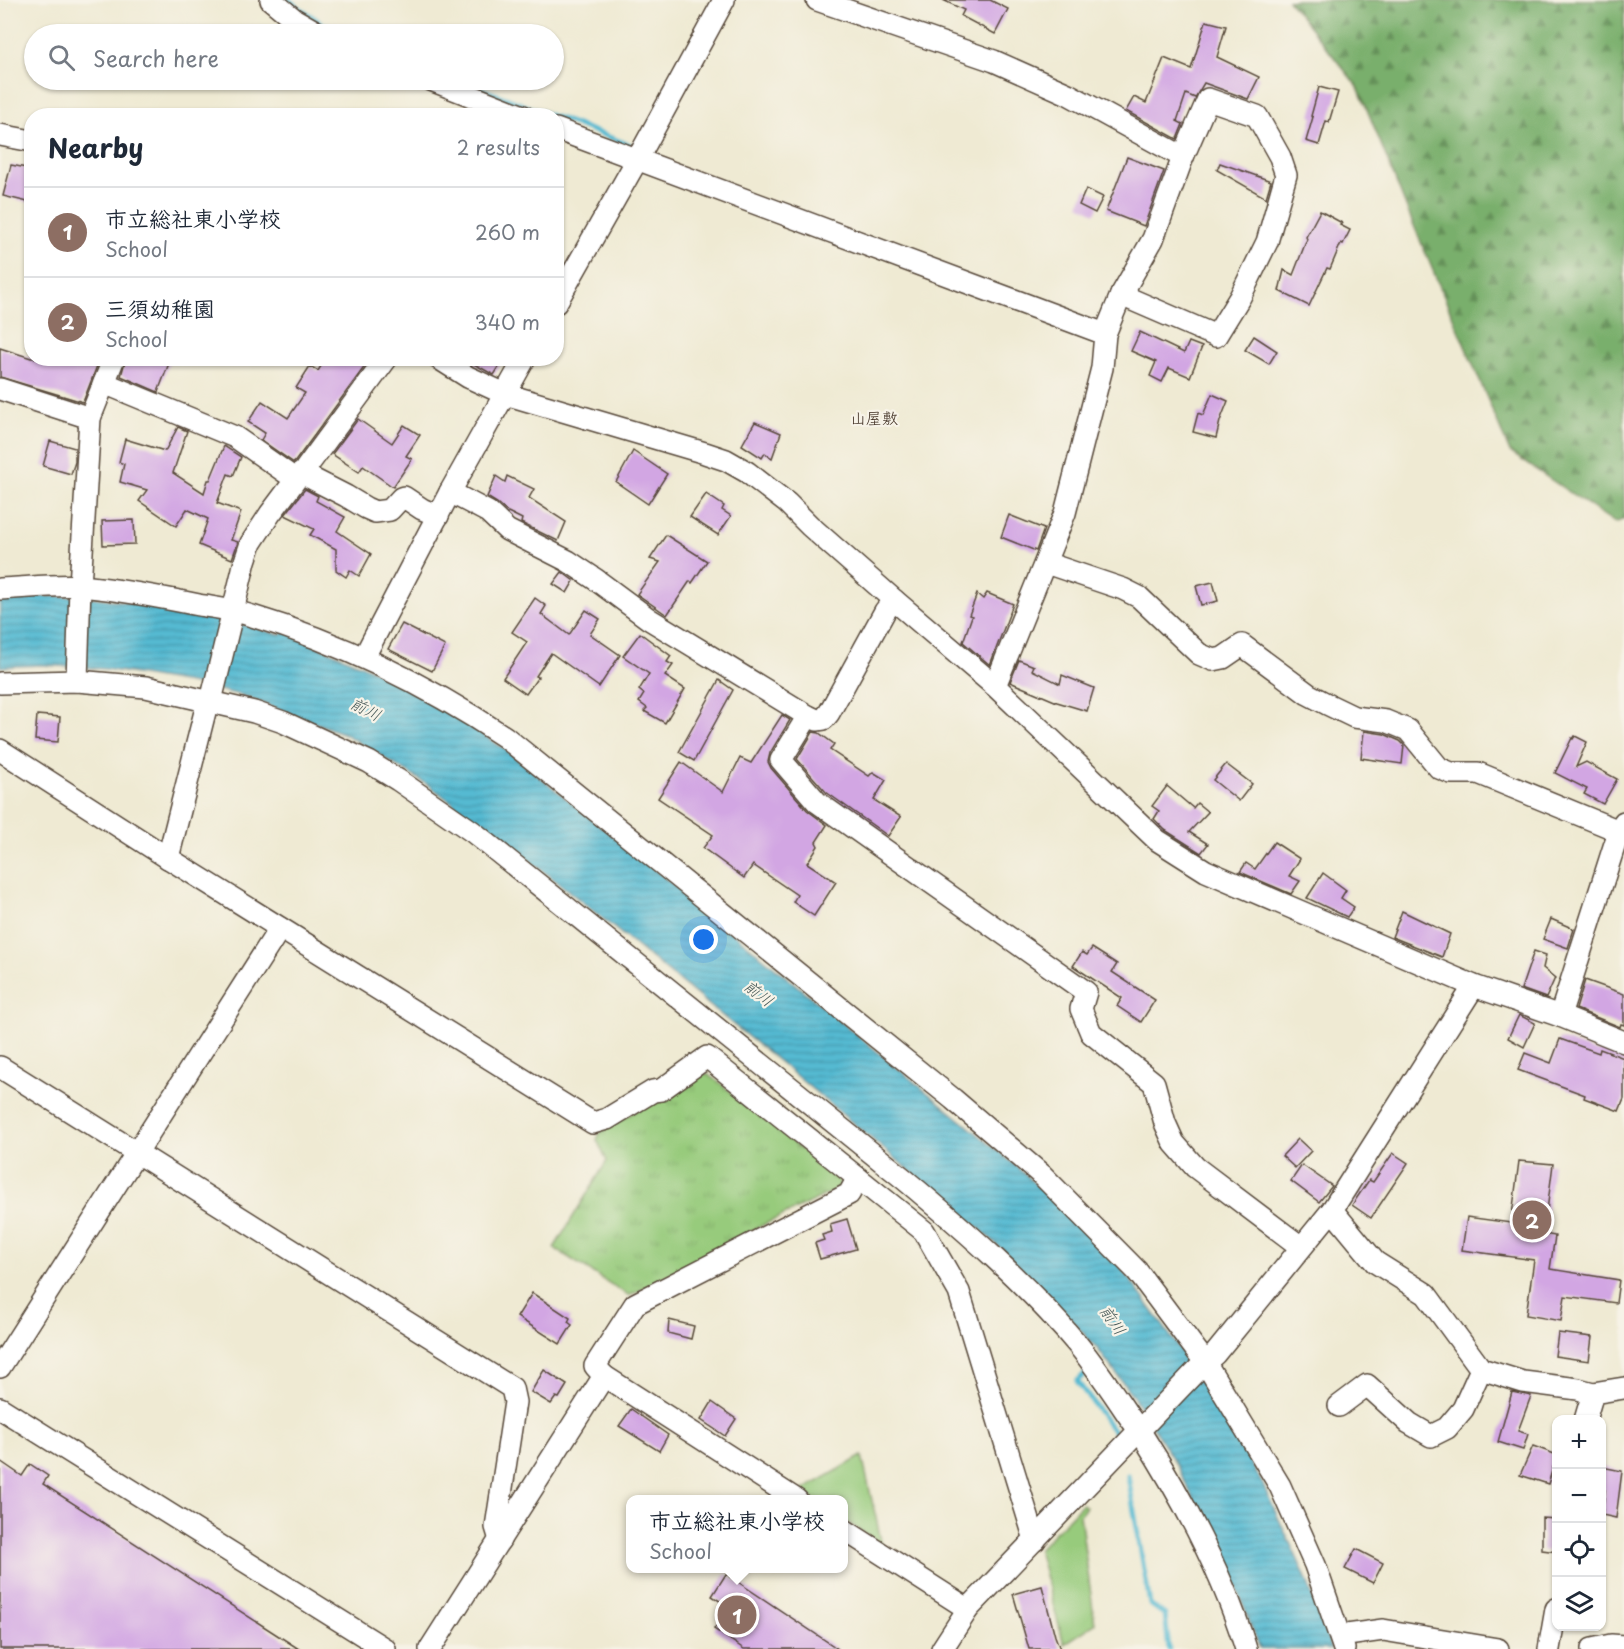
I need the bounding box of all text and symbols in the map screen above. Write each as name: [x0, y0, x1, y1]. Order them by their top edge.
search box: [24, 24, 564, 90]
icon: search: [45, 41, 78, 74]
text: Search here: [93, 41, 219, 74]
text: Nearby: [48, 128, 143, 167]
text: 2 results: [457, 132, 540, 162]
text: 市立総社東小学校: [105, 201, 281, 234]
text: 1: [63, 217, 72, 247]
text: 260 m: [475, 217, 540, 247]
text: School: [105, 234, 168, 264]
text: 三須幼稚園: [105, 291, 215, 324]
text: 2: [60, 307, 75, 337]
text: 340 m: [475, 307, 540, 337]
text: School: [105, 324, 168, 354]
district label: 山屋敷: [850, 405, 898, 429]
water label: 前川: [347, 690, 386, 726]
your location: [689, 925, 718, 954]
water label: 前川: [740, 973, 780, 1012]
pin: 2: [1512, 1198, 1552, 1242]
water label: 前川: [1095, 1299, 1133, 1339]
map controls: [1552, 1415, 1606, 1631]
button: +: [1552, 1415, 1606, 1469]
button: −: [1552, 1469, 1606, 1523]
popup: [626, 1495, 848, 1573]
text: 市立総社東小学校: [649, 1503, 825, 1536]
button: locate: [1552, 1523, 1606, 1577]
text: School: [649, 1536, 712, 1566]
button: layers: [1552, 1577, 1606, 1631]
pin: 1: [718, 1592, 756, 1638]

